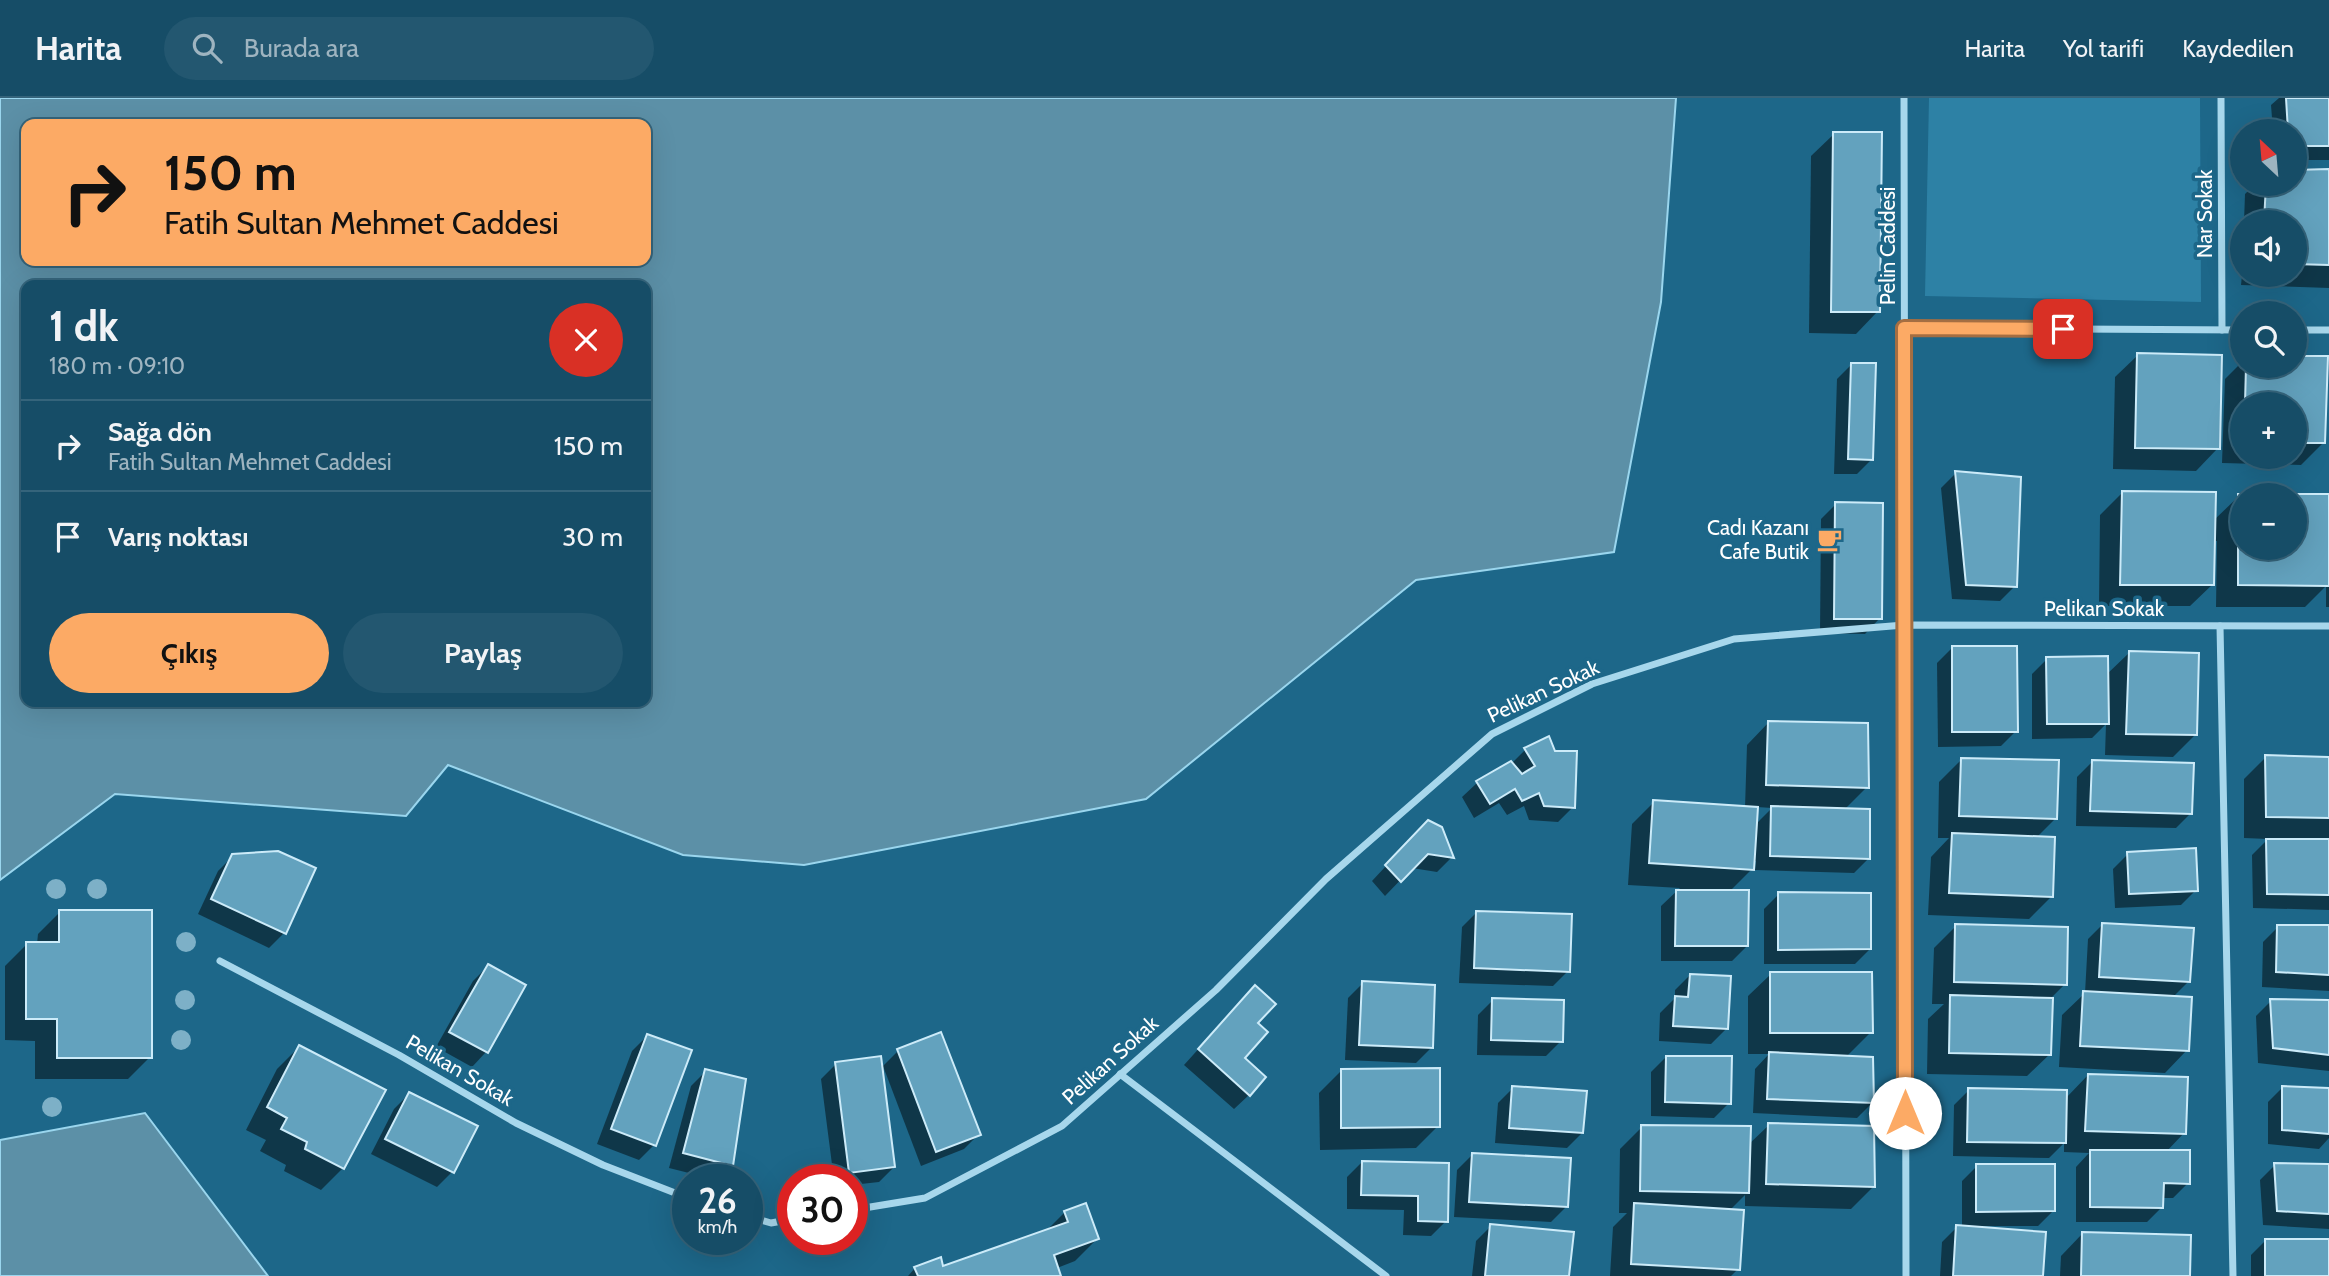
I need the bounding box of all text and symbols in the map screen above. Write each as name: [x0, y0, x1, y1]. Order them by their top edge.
search box: [164, 17, 654, 80]
text: Harita: [35, 28, 122, 68]
icon: search: [188, 29, 226, 67]
text: Burada ara: [244, 32, 359, 64]
text: Harita: [1965, 34, 2025, 63]
text: Yol tarifi: [2063, 34, 2144, 63]
text: Kaydedilen: [2182, 34, 2294, 63]
north arrow: [2230, 119, 2306, 196]
map controls: [2230, 119, 2307, 560]
text: 150 m: [164, 143, 297, 202]
icon: right: [49, 147, 140, 238]
street label: Nar Sokak: [2192, 169, 2217, 258]
street label: Pelin Caddesi: [1875, 187, 1900, 305]
text: Fatih Sultan Mehmet Caddesi: [164, 203, 559, 242]
button: sound: [2230, 210, 2307, 287]
pin: [2033, 299, 2093, 359]
text: 1 dk: [49, 300, 118, 352]
button: search: [2230, 301, 2307, 378]
button: close: [549, 303, 623, 377]
icon: arrive: [2044, 310, 2082, 348]
text: 180 m · 09:10: [49, 352, 185, 380]
button: +: [2230, 392, 2307, 469]
text: Sağa dön: [108, 416, 212, 448]
icon: right: [49, 427, 87, 465]
text: 150 m: [554, 430, 623, 462]
text: Fatih Sultan Mehmet Caddesi: [108, 448, 392, 476]
button: −: [2230, 483, 2307, 560]
place label: Cadı Kazanı Cafe Butik: [1707, 515, 1810, 564]
icon: arrive: [49, 518, 87, 556]
text: Varış noktası: [108, 521, 249, 553]
text: 30 m: [562, 521, 623, 553]
cafe icon: Cadı Kazanı Cafe Butik: [1815, 525, 1843, 553]
street label: Pelikan Sokak: [2044, 596, 2165, 621]
button: Çıkış: [49, 613, 329, 693]
button: Paylaş: [343, 613, 623, 693]
street label: Pelikan Sokak: [1483, 654, 1603, 728]
street label: Pelikan Sokak: [1057, 1010, 1164, 1110]
street label: Pelikan Sokak: [402, 1029, 519, 1111]
position arrow: [1868, 1076, 1942, 1150]
speed limit sign: 30: [777, 1164, 868, 1255]
text: 26: [698, 1179, 737, 1222]
text: km/h: [698, 1216, 737, 1238]

